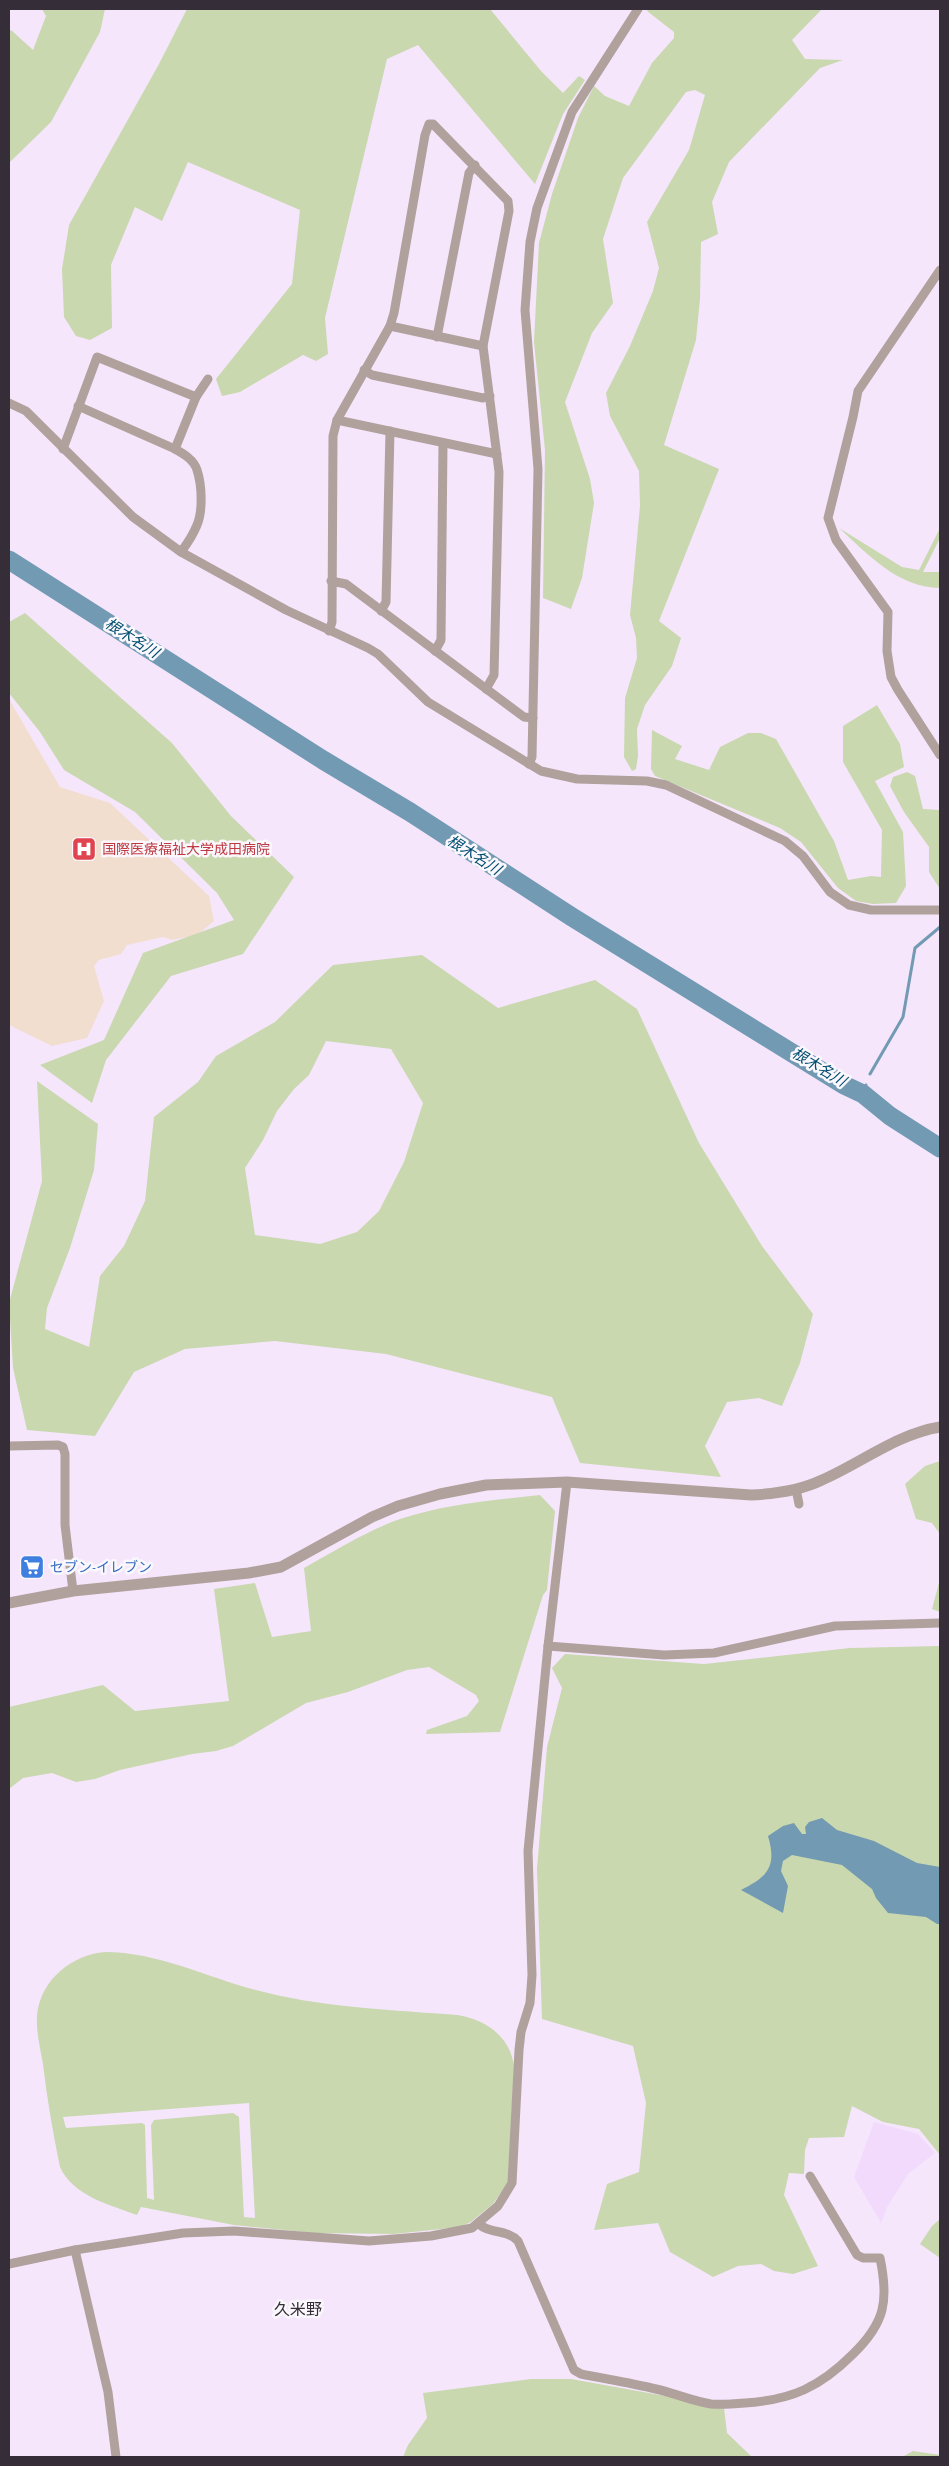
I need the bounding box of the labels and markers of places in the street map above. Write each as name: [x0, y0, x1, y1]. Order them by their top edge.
hospital icon: 国際医療福祉大学成田病院: [71, 836, 97, 862]
place label: 国際医療福祉大学成田病院: [102, 840, 270, 858]
supermarket icon: セブン-イレブン: [19, 1554, 45, 1580]
place label: セブン-イレブン: [50, 1558, 152, 1576]

